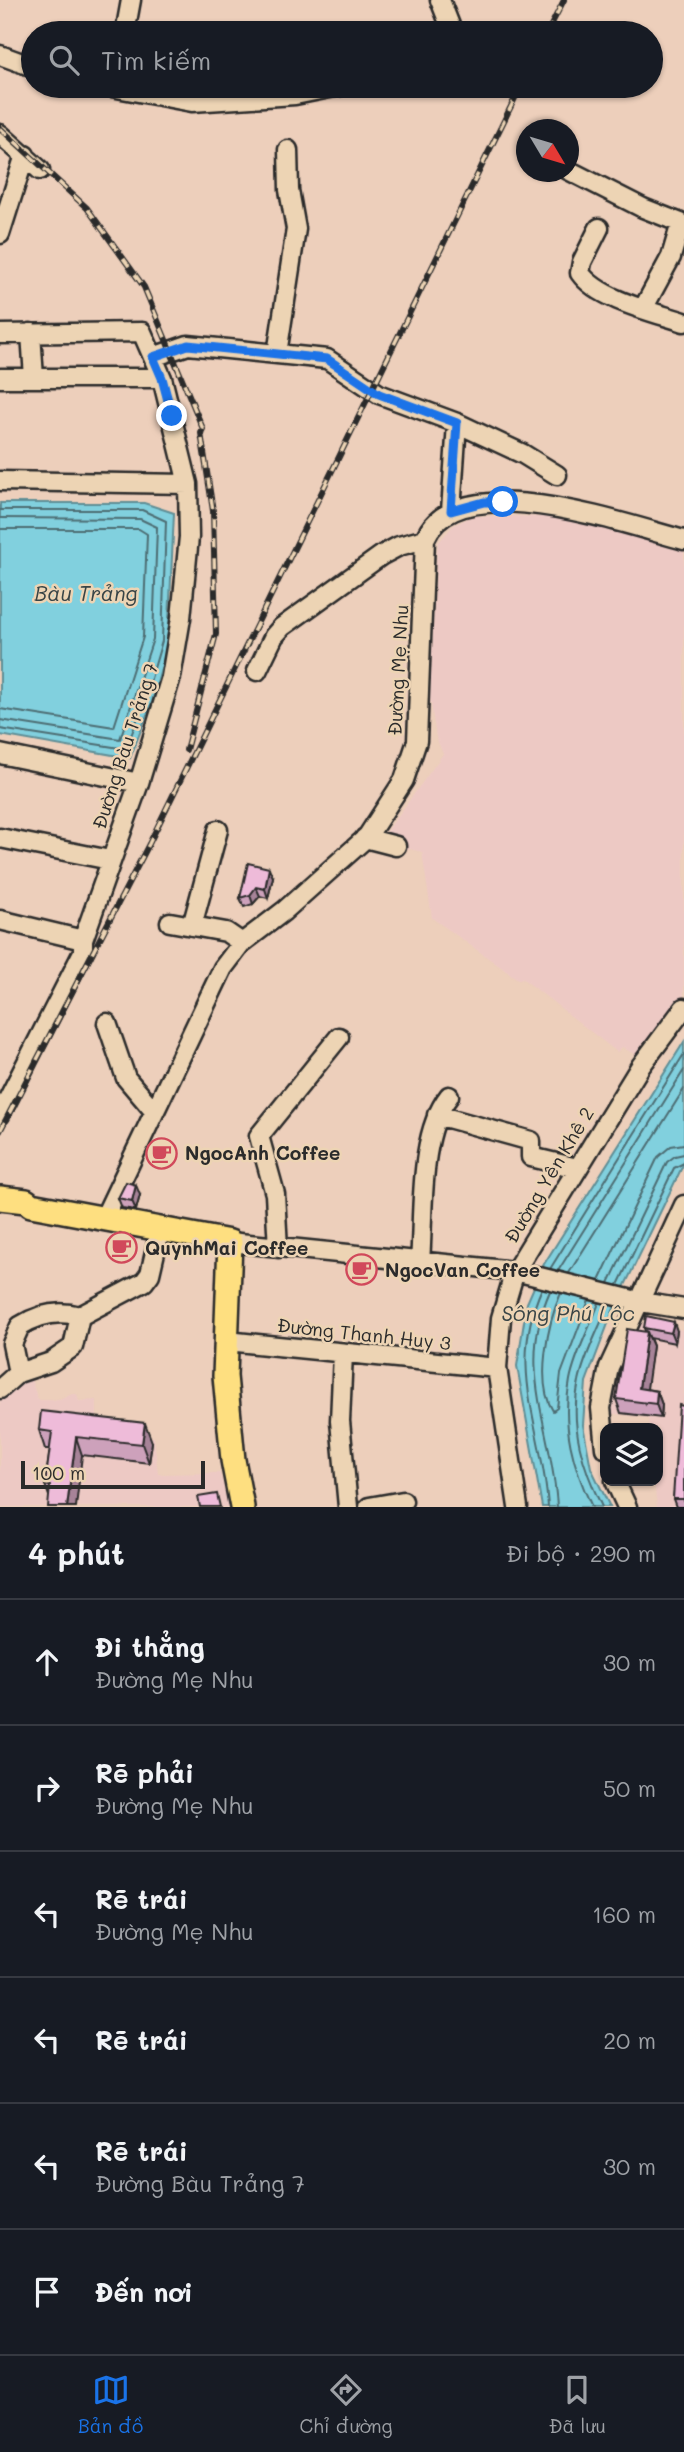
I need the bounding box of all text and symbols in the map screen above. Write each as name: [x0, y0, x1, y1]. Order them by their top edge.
search box: [21, 21, 663, 98]
icon: search: [45, 41, 83, 79]
text: Tìm kiếm: [101, 43, 211, 77]
north arrow: [516, 119, 579, 182]
route end: [156, 400, 187, 431]
route start: [487, 486, 518, 517]
water label: Bàu Trảng: [34, 579, 138, 606]
street label: Đường Mẹ Nhu: [382, 604, 413, 736]
street label: Đường Bàu Trảng 7: [86, 660, 163, 832]
street label: Đường Yên Khê 2: [498, 1102, 599, 1247]
cafe icon: NgocAnh Coffee: [145, 1136, 179, 1170]
place label: NgocAnh Coffee: [185, 1140, 340, 1165]
cafe icon: QuynhMai Coffee: [105, 1231, 139, 1265]
place label: QuynhMai Coffee: [145, 1235, 308, 1260]
cafe icon: NgocVan Coffee: [345, 1253, 379, 1287]
place label: NgocVan Coffee: [385, 1257, 540, 1282]
water label: Sông Phú Lộc: [501, 1299, 635, 1326]
street label: Đường Thanh Huy 3: [276, 1312, 452, 1355]
map controls: [600, 1423, 663, 1486]
button: layers: [600, 1423, 663, 1486]
scale bar: [21, 1458, 205, 1490]
text: 100 m: [32, 1460, 85, 1485]
text: 4 phút: [28, 1533, 125, 1573]
text: Đi bộ · 290 m: [506, 1538, 656, 1568]
text: Đi thẳng: [95, 1630, 205, 1664]
icon: ahead: [28, 1643, 66, 1681]
text: 30 m: [603, 1647, 656, 1677]
text: Đường Mẹ Nhu: [95, 1664, 254, 1694]
text: Rẽ phải: [95, 1756, 194, 1790]
icon: right: [28, 1769, 66, 1807]
text: 50 m: [603, 1773, 656, 1803]
text: Đường Mẹ Nhu: [95, 1790, 254, 1820]
text: Rẽ trái: [95, 1882, 188, 1916]
icon: left: [28, 1895, 66, 1933]
text: 160 m: [592, 1899, 656, 1929]
text: Đường Mẹ Nhu: [95, 1916, 254, 1946]
icon: left: [28, 2021, 66, 2059]
text: Rẽ trái: [95, 2023, 188, 2057]
text: 20 m: [603, 2025, 656, 2055]
text: Rẽ trái: [95, 2134, 188, 2168]
icon: left: [28, 2147, 66, 2185]
text: 30 m: [603, 2151, 656, 2181]
text: Đường Bàu Trảng 7: [95, 2168, 305, 2198]
icon: arrive: [28, 2273, 66, 2311]
text: Đến nơi: [95, 2275, 193, 2309]
tab: Bản đồ: [78, 2371, 143, 2438]
tab: Chỉ đường: [299, 2371, 393, 2438]
tab: Đã lưu: [549, 2371, 606, 2438]

